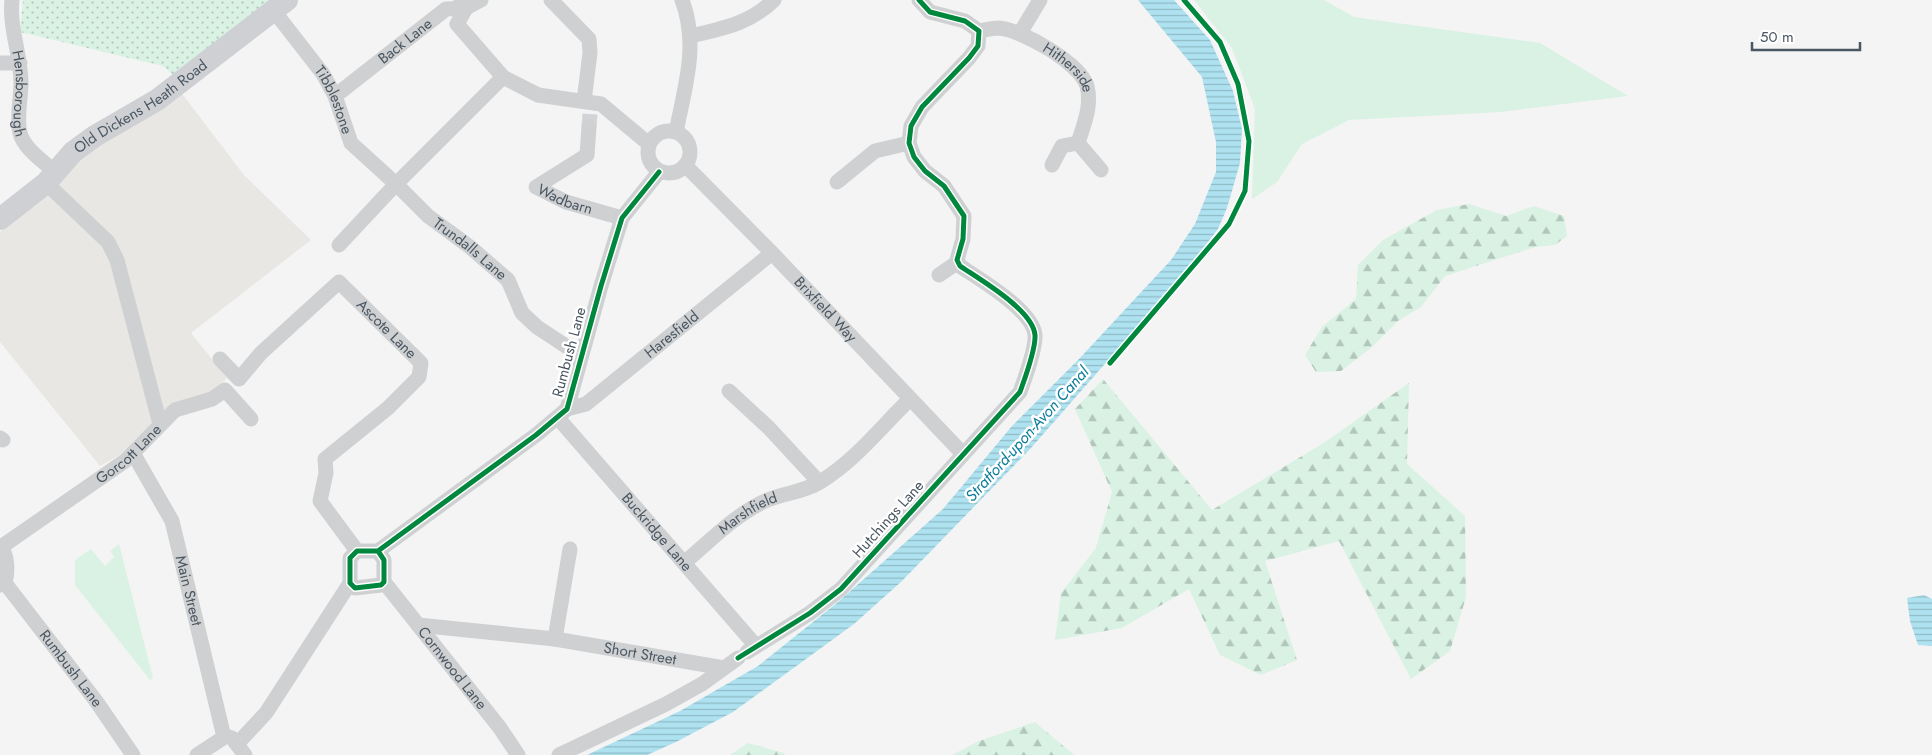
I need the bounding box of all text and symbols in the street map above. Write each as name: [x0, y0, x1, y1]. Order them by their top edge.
street label: Back Lane: [373, 13, 437, 69]
scale bar: [1752, 20, 1860, 52]
text: 50 m: [1760, 26, 1794, 48]
street label: Hitherside: [1039, 37, 1099, 94]
street label: Hensborough: [6, 48, 32, 139]
street label: Old Dickens Heath Road: [69, 54, 212, 159]
street label: Tibblestone: [309, 61, 358, 137]
street label: Wadbarn: [534, 178, 595, 220]
street label: Trundalls Lane: [428, 212, 512, 286]
street label: Brixfield Way: [789, 272, 862, 347]
street label: Ascote Lane: [352, 294, 422, 364]
street label: Rumbush Lane: [546, 304, 592, 399]
street label: Haresfield: [640, 306, 704, 363]
water label: Stratford-upon-Avon Canal: [960, 360, 1095, 507]
street label: Gorcott Lane: [91, 419, 167, 489]
street label: Hutchings Lane: [847, 475, 929, 563]
street label: Marshfield: [713, 486, 780, 540]
street label: Buckridge Lane: [617, 488, 698, 576]
street label: Main Street: [170, 553, 208, 628]
street label: Cornwood Lane: [413, 622, 492, 715]
street label: Rumbush Lane: [34, 625, 108, 712]
street label: Short Street: [602, 637, 678, 671]

